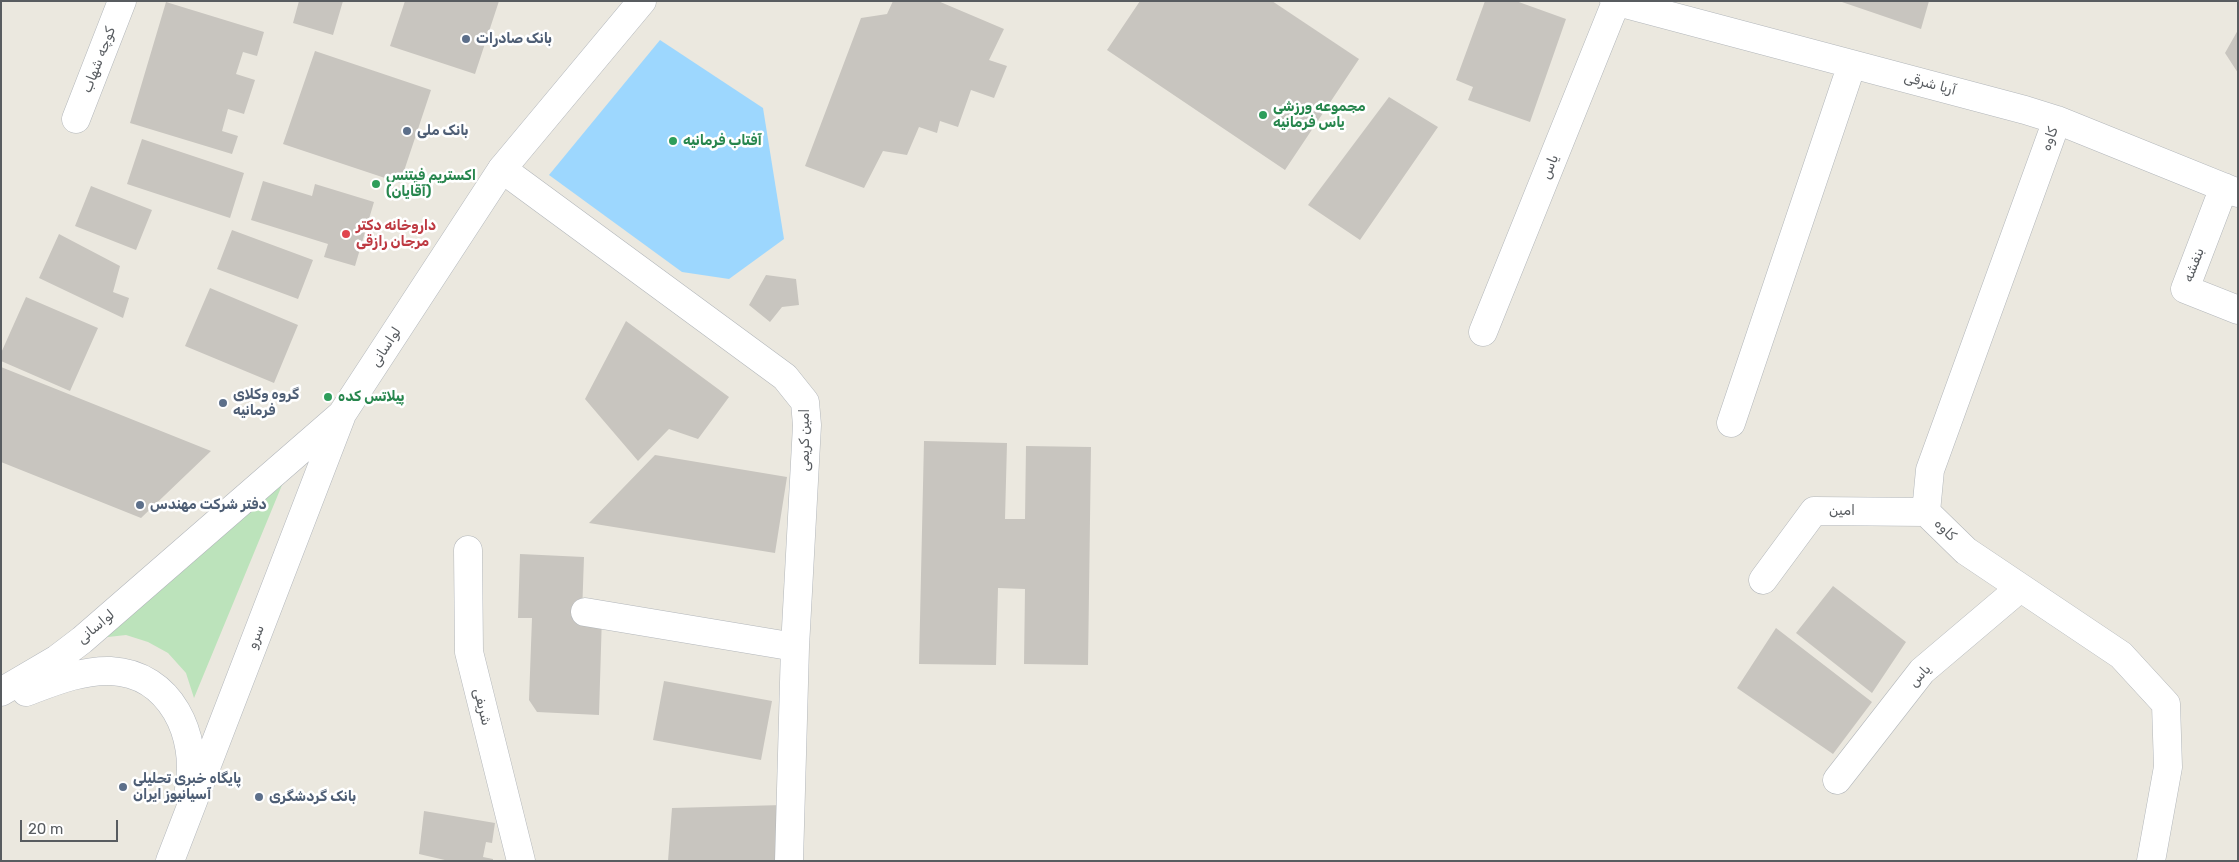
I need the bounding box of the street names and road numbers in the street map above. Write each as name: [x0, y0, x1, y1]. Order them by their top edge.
street label: کوچه شهاب: [79, 25, 119, 95]
street label: آریا شرقی: [1902, 69, 1958, 99]
street label: کاوه: [2038, 125, 2062, 153]
street label: یاس: [1538, 152, 1562, 182]
street label: بنفشه: [2180, 246, 2208, 284]
street label: لواسانی: [367, 324, 405, 370]
street label: امین کریمی: [797, 409, 813, 471]
street label: امین: [1829, 503, 1855, 519]
street label: کاوه: [1931, 516, 1959, 544]
street label: لواسانی: [74, 606, 118, 648]
street label: سرو: [244, 623, 268, 651]
street label: یاس: [1905, 661, 1935, 691]
street label: شریفی: [469, 687, 495, 727]

